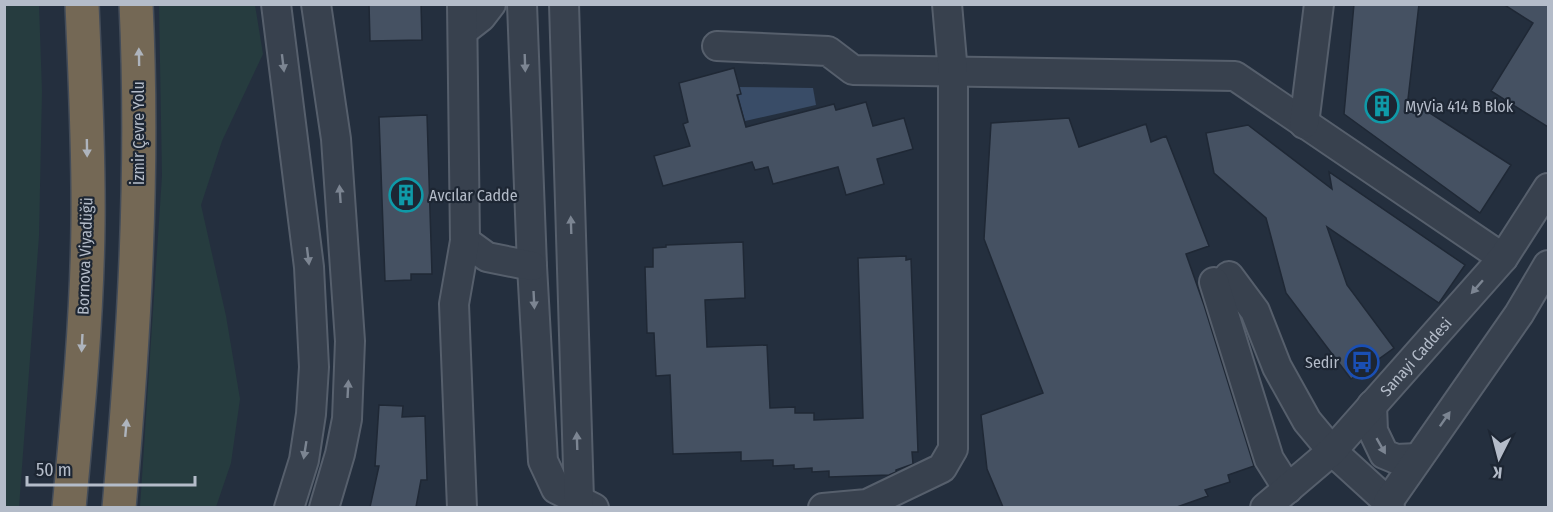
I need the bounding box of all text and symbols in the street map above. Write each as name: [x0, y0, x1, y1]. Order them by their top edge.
one-way arrow: [134, 47, 143, 66]
one-way arrow: [279, 53, 288, 72]
one-way arrow: [520, 53, 529, 72]
street label: İzmir Çevre Yolu: [129, 81, 149, 185]
building icon: MyVia 414 B Blok: [1364, 88, 1400, 124]
place label: MyVia 414 B Blok: [1405, 97, 1514, 116]
one-way arrow: [82, 139, 92, 158]
building icon: Avcılar Cadde: [388, 177, 424, 213]
one-way arrow: [335, 185, 345, 204]
place label: Avcılar Cadde: [429, 186, 518, 205]
street label: Bornova Viyadüğü: [73, 197, 97, 315]
one-way arrow: [566, 216, 576, 235]
one-way arrow: [303, 247, 312, 266]
one-way arrow: [1470, 279, 1484, 294]
one-way arrow: [530, 290, 539, 309]
street label: Sanayi Caddesi: [1376, 313, 1455, 400]
one-way arrow: [78, 334, 87, 353]
bus stop icon: Sedir: [1344, 344, 1380, 380]
place label: Sedir: [1305, 353, 1339, 372]
one-way arrow: [344, 380, 353, 399]
one-way arrow: [1439, 412, 1451, 428]
one-way arrow: [121, 419, 131, 438]
north arrow: [1469, 428, 1529, 488]
one-way arrow: [572, 432, 582, 451]
one-way arrow: [1376, 438, 1386, 455]
one-way arrow: [300, 441, 309, 460]
scale bar: [27, 449, 195, 487]
text: 50 m: [36, 459, 72, 481]
text: K: [1491, 462, 1503, 482]

